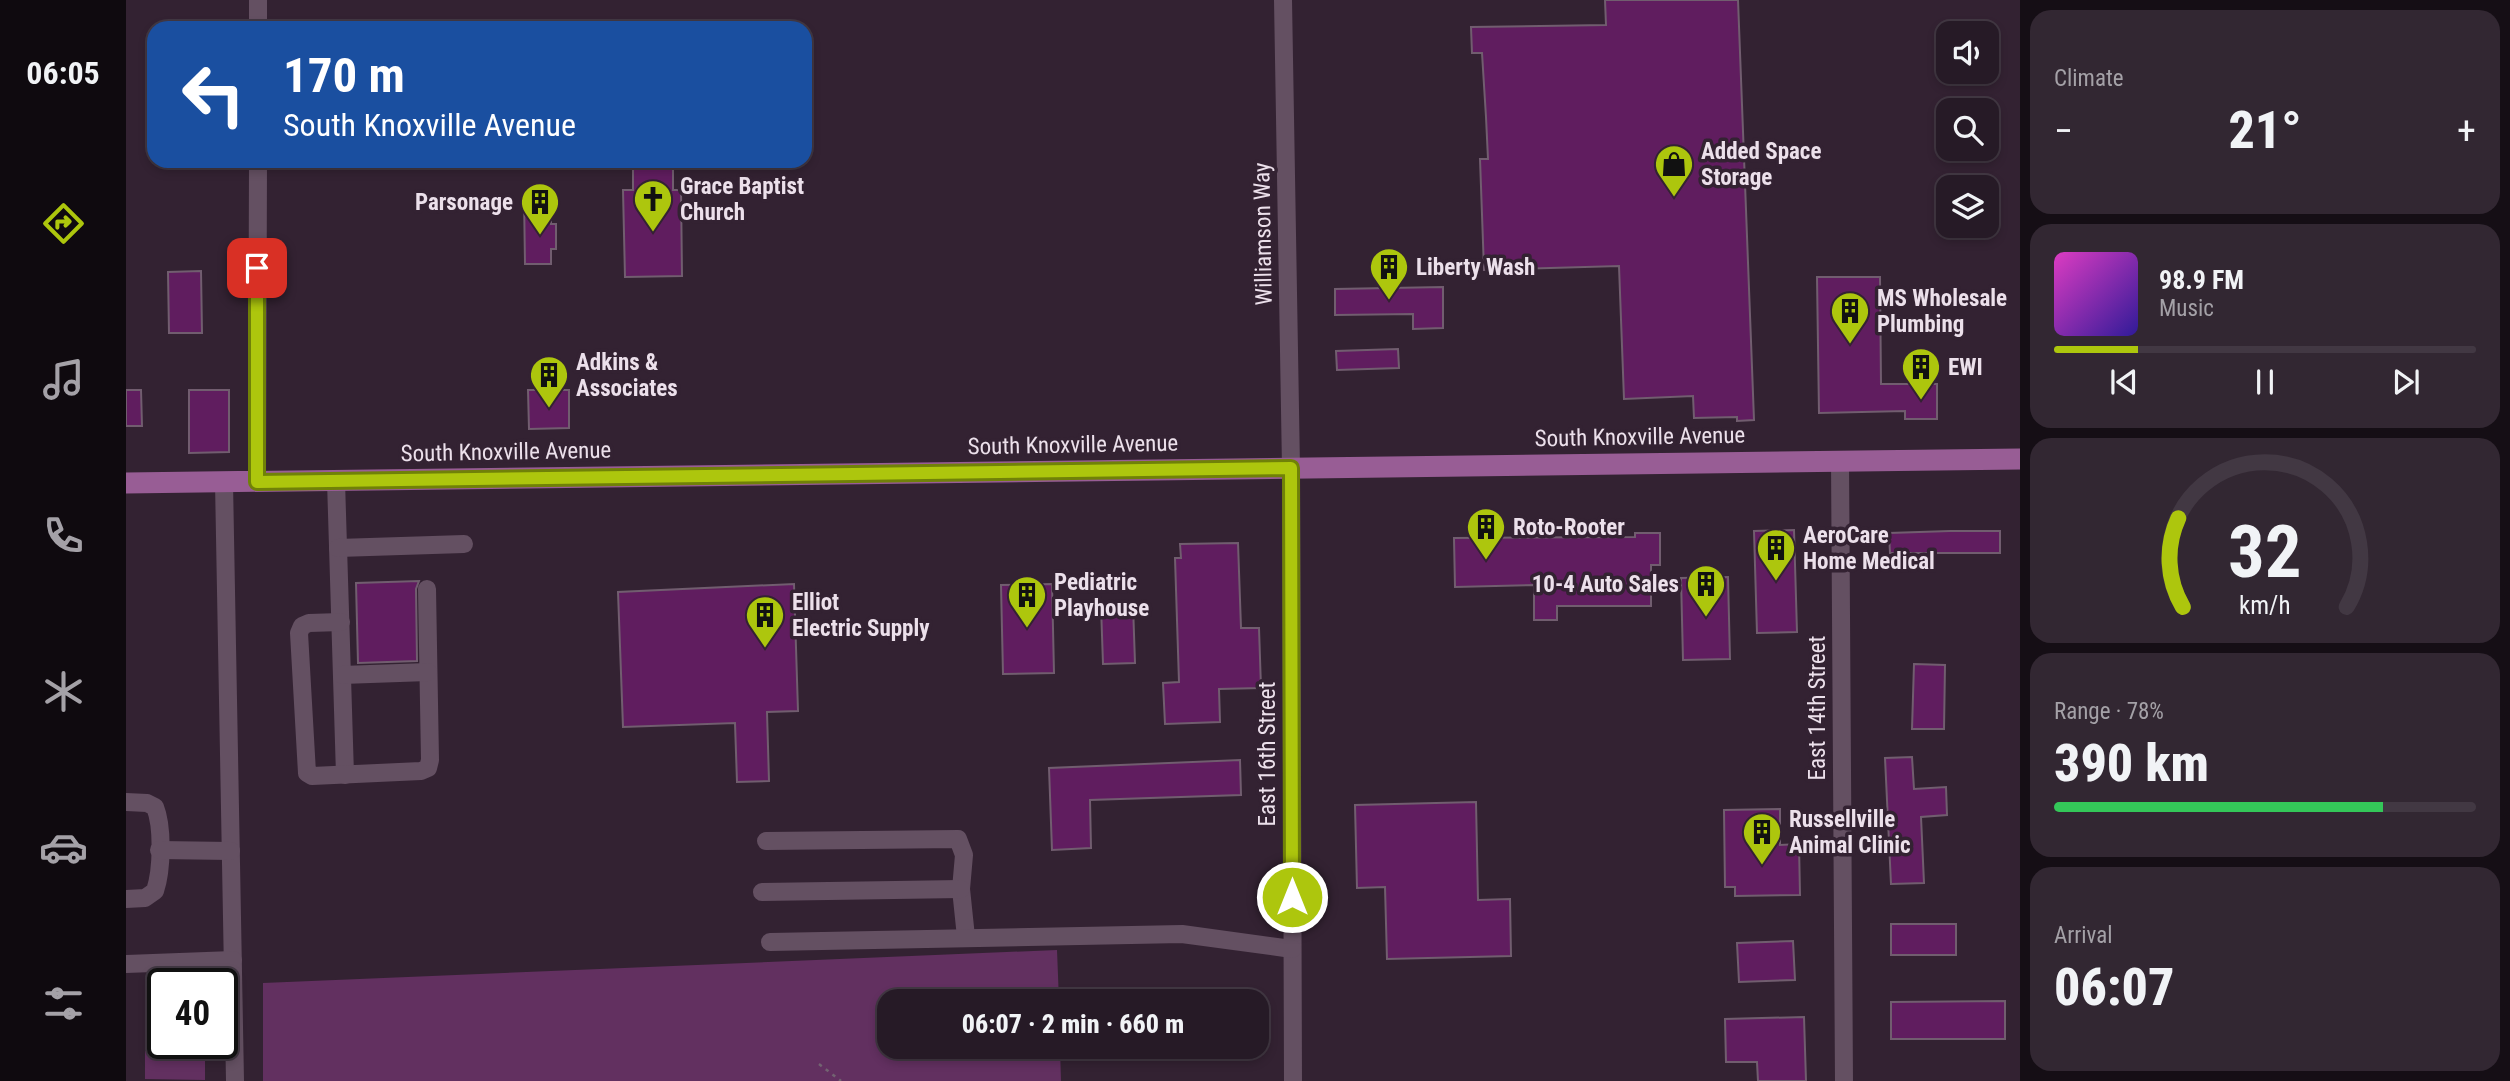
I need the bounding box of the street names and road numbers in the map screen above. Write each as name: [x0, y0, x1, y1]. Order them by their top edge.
street label: Williamson Way: [1248, 162, 1278, 306]
street label: South Knoxville Avenue: [1534, 422, 1746, 452]
street label: South Knoxville Avenue: [967, 430, 1179, 460]
street label: South Knoxville Avenue: [400, 437, 612, 467]
street label: East 14th Street: [1804, 636, 1831, 780]
street label: East 16th Street: [1254, 682, 1281, 826]

